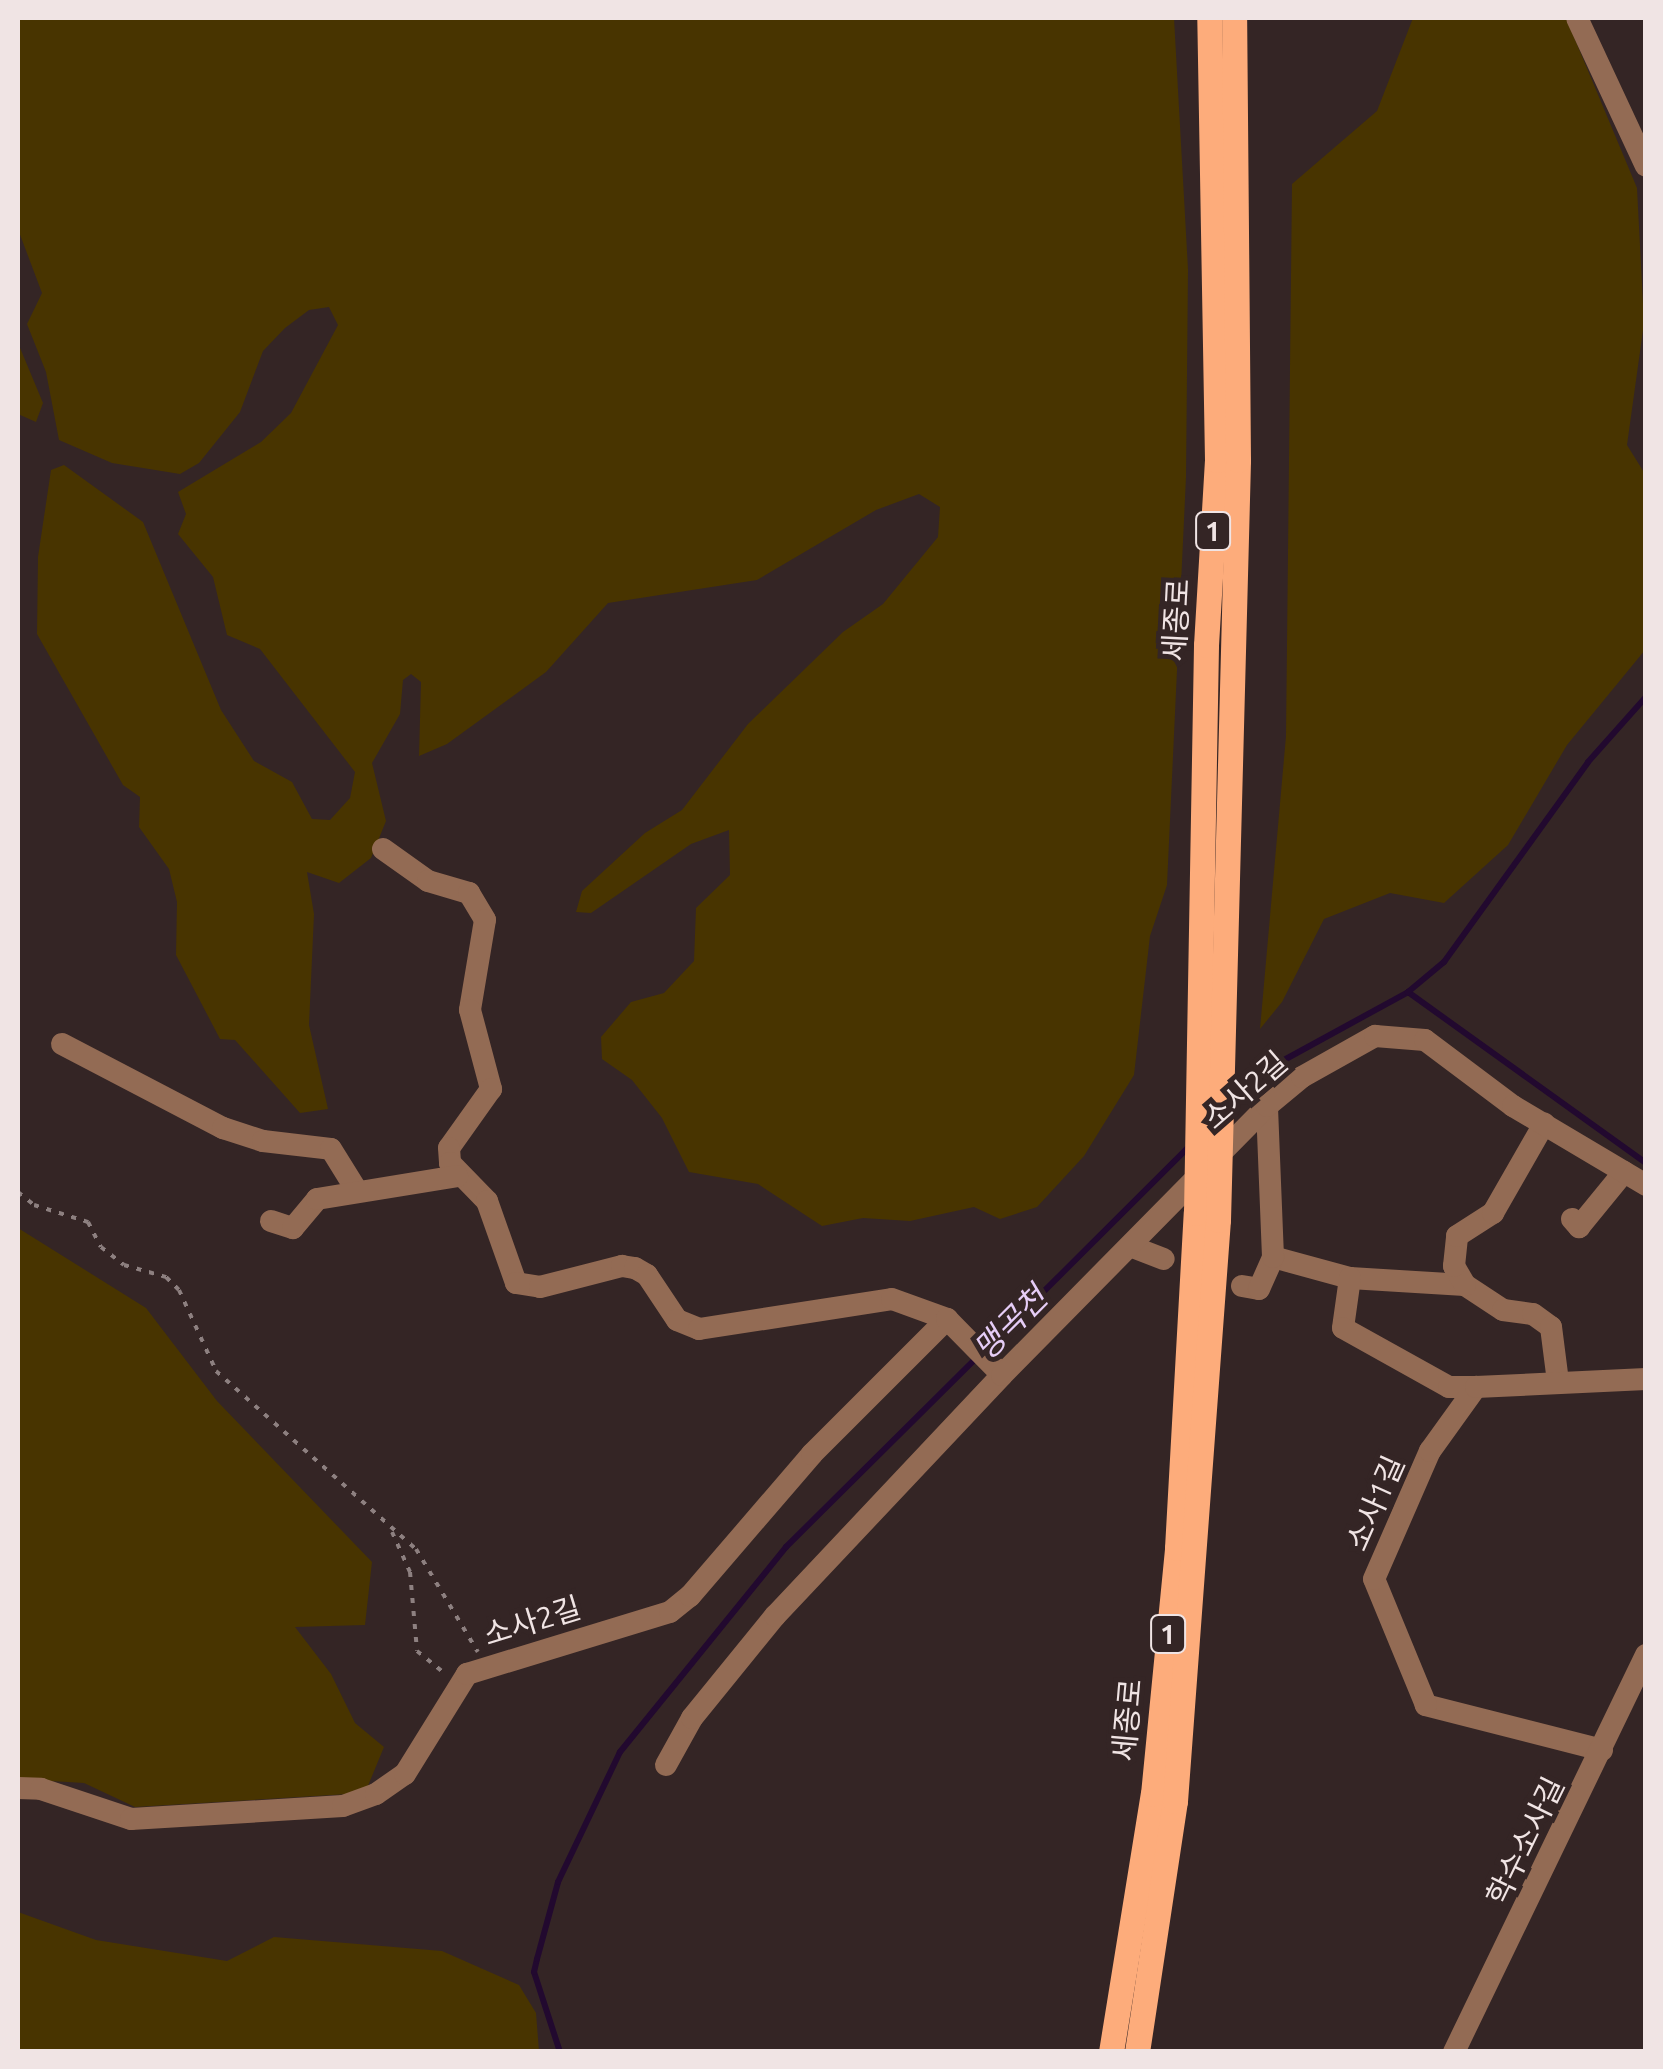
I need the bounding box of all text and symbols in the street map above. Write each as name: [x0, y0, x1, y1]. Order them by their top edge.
road number: 1: [1193, 508, 1233, 554]
street label: 세종로: [1156, 578, 1196, 662]
street label: 소사2길: [1196, 1044, 1294, 1136]
water label: 맹곡천: [965, 1278, 1055, 1368]
street label: 소사1길: [1338, 1450, 1412, 1556]
street label: 소사2길: [479, 1589, 585, 1653]
road number: 1: [1148, 1611, 1188, 1657]
street label: 세종로: [1105, 1677, 1149, 1763]
street label: 학수소사길: [1479, 1771, 1571, 1911]

